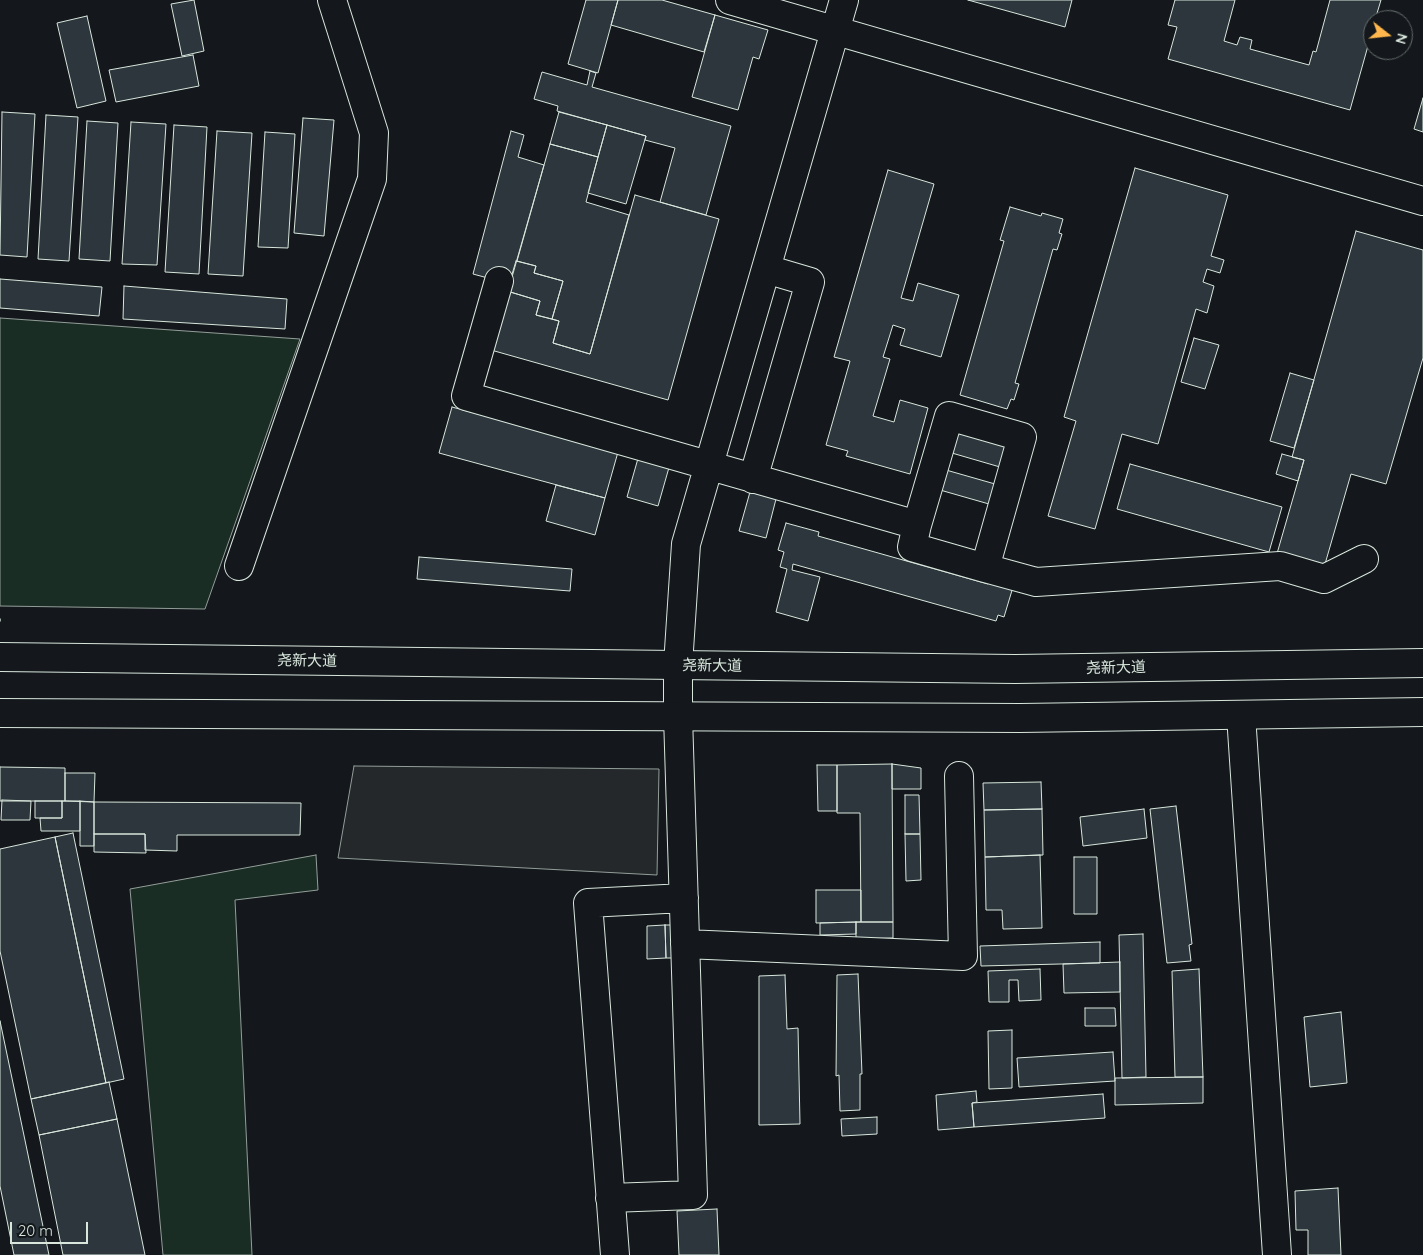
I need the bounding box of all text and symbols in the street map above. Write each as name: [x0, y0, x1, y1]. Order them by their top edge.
north arrow: [1363, 10, 1413, 60]
text: N: [1391, 31, 1412, 46]
street label: 尧新大道: [277, 651, 337, 671]
street label: 尧新大道: [682, 656, 742, 676]
street label: 尧新大道: [1086, 658, 1146, 678]
scale bar: [12, 1212, 90, 1244]
text: 20 m: [18, 1221, 53, 1240]

